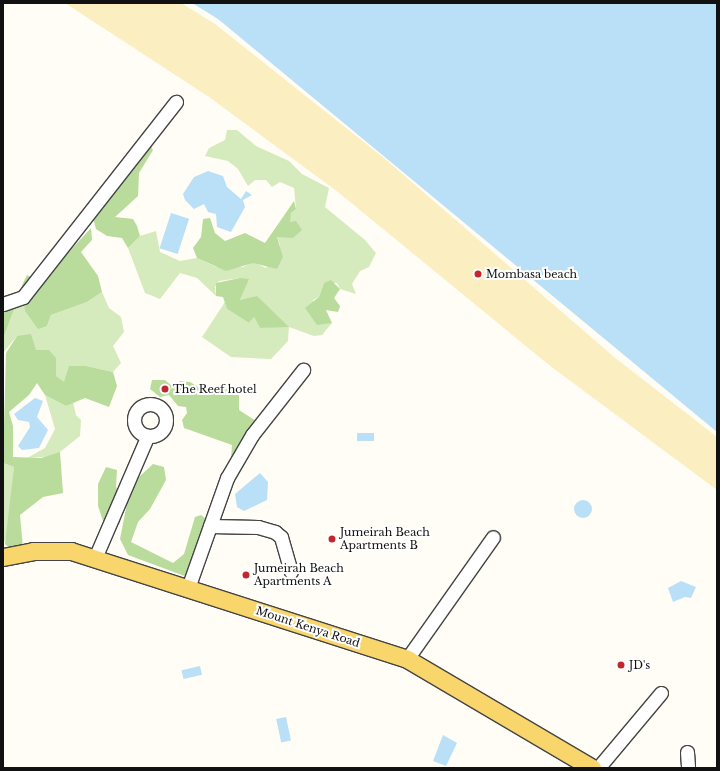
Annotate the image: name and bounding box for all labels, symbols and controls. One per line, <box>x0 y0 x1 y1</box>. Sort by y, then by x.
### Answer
place label: Mombasa beach <box>486 267 577 281</box>
marker: Mombasa beach <box>473 269 483 279</box>
place label: The Reef hotel <box>173 382 257 396</box>
marker: The Reef hotel <box>160 384 170 394</box>
place label: Jumeirah Beach Apartments B <box>340 526 430 552</box>
marker: Jumeirah Beach Apartments B <box>327 534 337 544</box>
place label: Jumeirah Beach Apartments A <box>254 562 344 588</box>
marker: Jumeirah Beach Apartments A <box>241 570 251 580</box>
street label: Mount Kenya Road <box>254 604 362 650</box>
place label: JD's <box>629 658 650 672</box>
marker: JD's <box>616 660 626 670</box>

